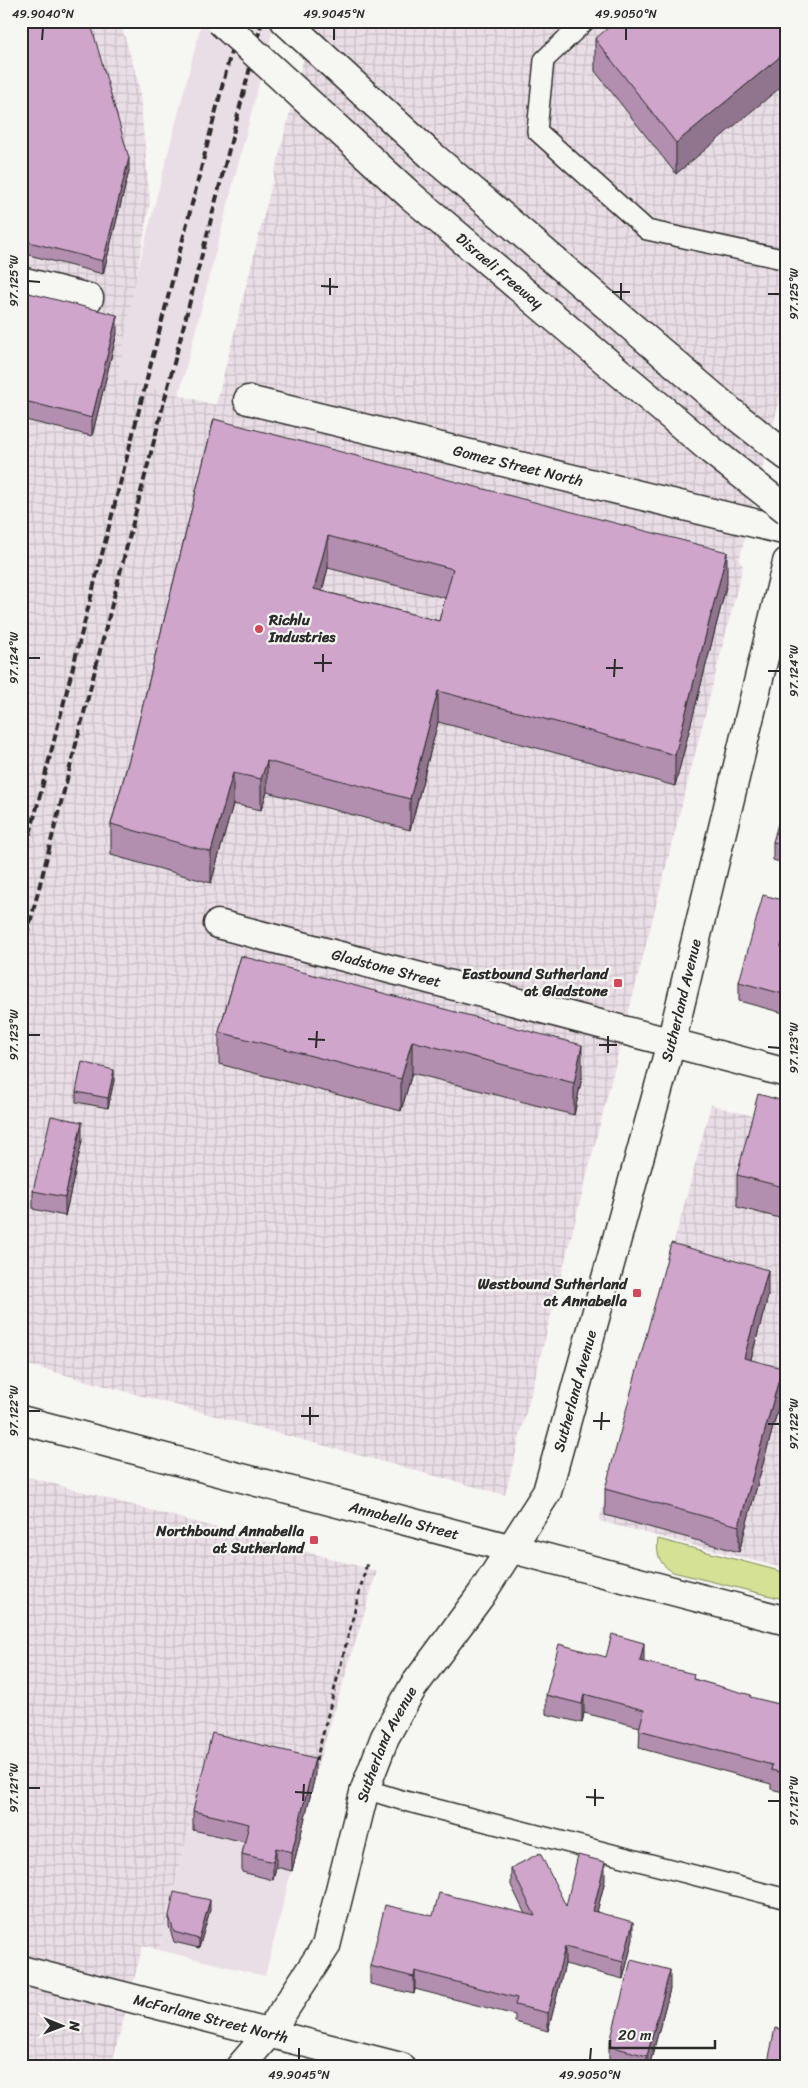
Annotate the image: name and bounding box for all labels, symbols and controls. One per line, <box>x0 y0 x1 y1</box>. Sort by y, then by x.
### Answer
text: 49.9040°N <box>12 3 75 25</box>
text: 49.9045°N <box>303 3 366 25</box>
text: 49.9050°N <box>595 3 658 25</box>
street label: Disraeli Freeway <box>450 226 549 316</box>
text: 97.125°W <box>3 254 25 307</box>
text: 97.125°W <box>783 267 805 320</box>
street label: Gomez Street North <box>450 437 586 494</box>
place label: Richlu Industries <box>268 607 336 650</box>
marker: Richlu Industries <box>253 623 265 635</box>
text: 97.124°W <box>3 631 25 684</box>
text: 97.124°W <box>783 644 805 697</box>
street label: Sutherland Avenue <box>653 936 709 1065</box>
street label: Gladstone Street <box>329 941 444 995</box>
place label: Eastbound Sutherland at Gladstone <box>462 961 609 1004</box>
marker: Eastbound Sutherland at Gladstone <box>612 977 624 989</box>
text: 97.123°W <box>3 1009 25 1060</box>
text: 97.123°W <box>783 1022 805 1073</box>
place label: Westbound Sutherland at Annabella <box>478 1271 628 1314</box>
marker: Westbound Sutherland at Annabella <box>631 1287 643 1299</box>
street label: Sutherland Avenue <box>546 1327 604 1455</box>
text: 97.122°W <box>3 1385 25 1437</box>
text: 97.122°W <box>783 1398 805 1450</box>
street label: Annabella Street <box>345 1493 462 1548</box>
place label: Northbound Annabella at Sutherland <box>155 1518 306 1561</box>
marker: Northbound Annabella at Sutherland <box>308 1534 320 1546</box>
street label: Sutherland Avenue <box>349 1681 424 1805</box>
text: 97.121°W <box>3 1763 25 1813</box>
text: 97.121°W <box>783 1776 805 1826</box>
street label: McFarlane Street North <box>131 1986 291 2051</box>
north arrow <box>38 2000 88 2050</box>
scale bar <box>610 2018 716 2050</box>
text: N <box>62 2020 87 2032</box>
text: 20 m <box>618 2022 652 2048</box>
text: 49.9045°N <box>268 2064 331 2086</box>
text: 49.9050°N <box>559 2064 622 2086</box>

